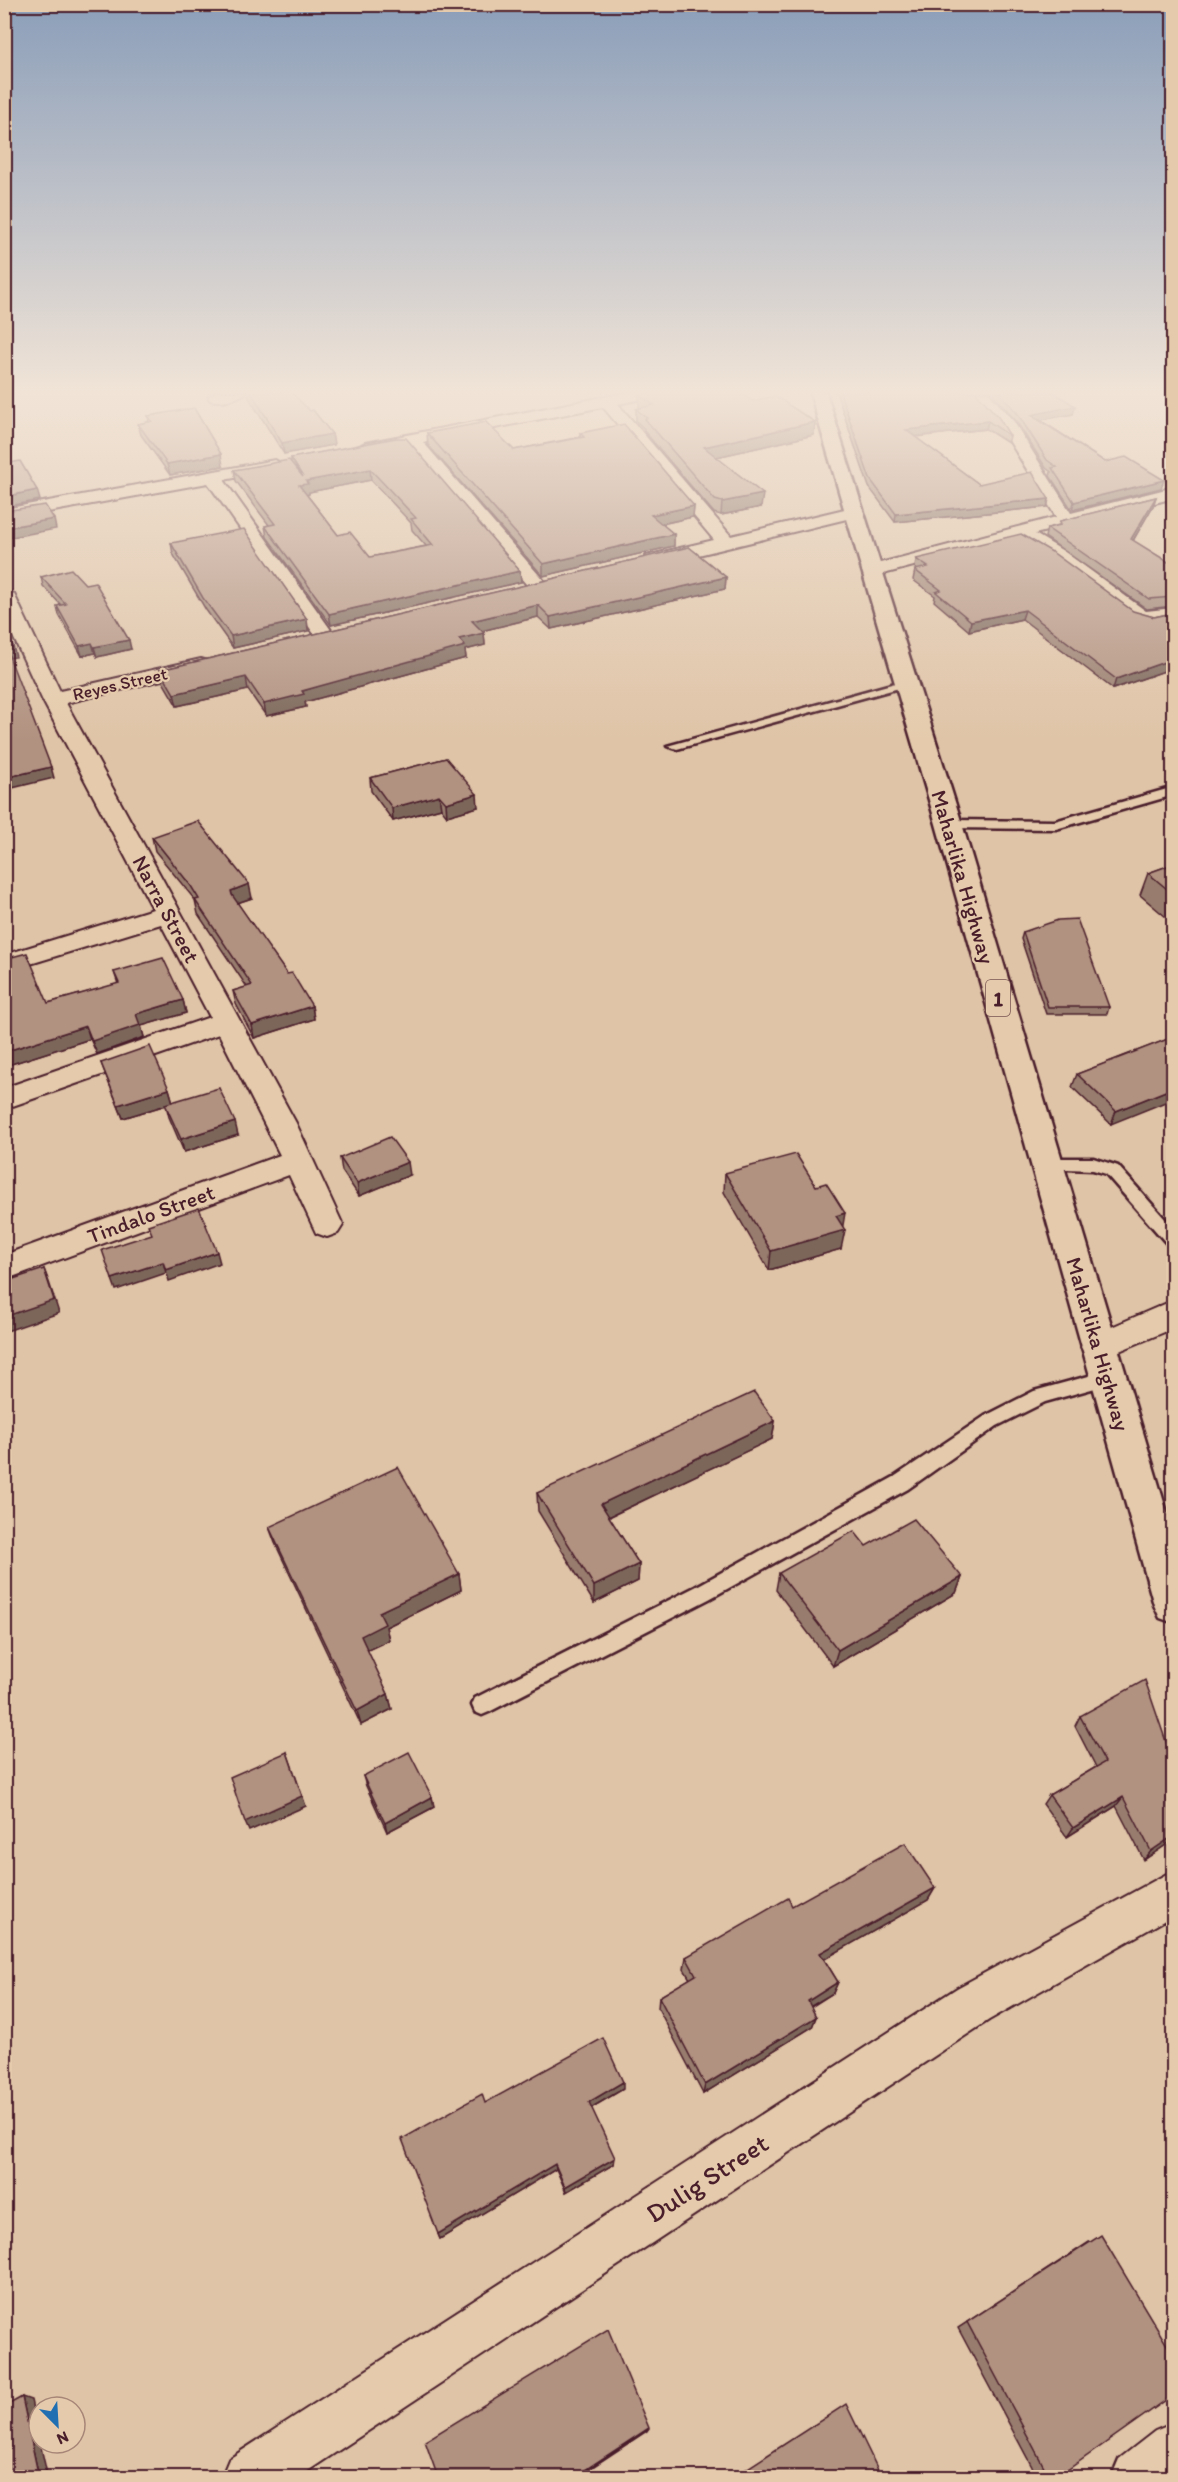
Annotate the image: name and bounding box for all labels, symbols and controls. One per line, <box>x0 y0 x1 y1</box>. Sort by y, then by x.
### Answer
street label: Reyes Street <box>71 662 170 706</box>
street label: Maharlika Highway <box>925 787 1001 968</box>
street label: Narra Street <box>126 851 206 967</box>
road number: 1 <box>986 980 1010 1016</box>
street label: Tindalo Street <box>84 1178 218 1250</box>
street label: Maharlika Highway <box>1060 1254 1136 1435</box>
street label: Dulig Street <box>640 2126 774 2230</box>
north arrow <box>27 2395 87 2455</box>
text: N <box>54 2427 72 2449</box>

